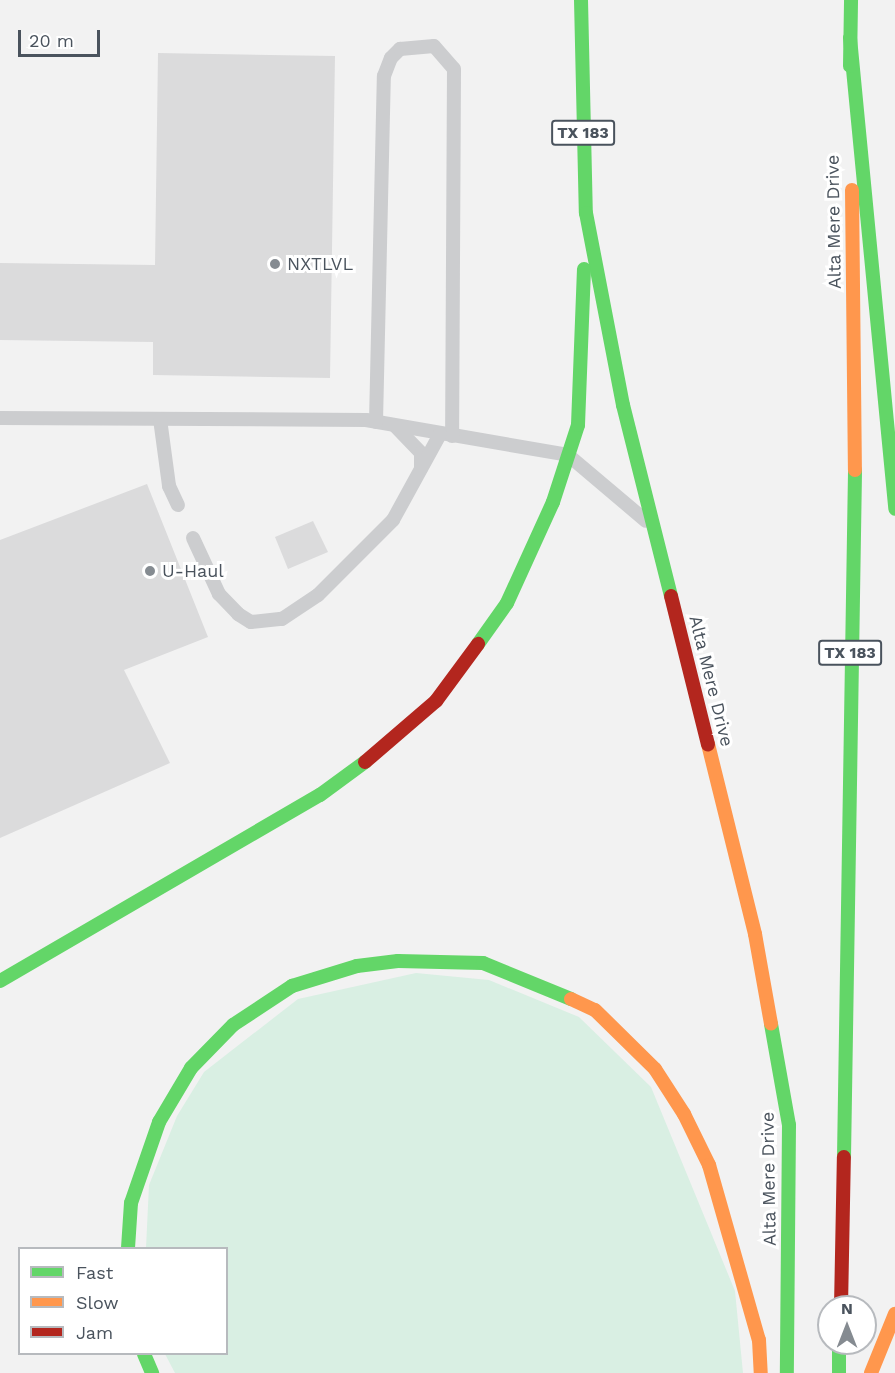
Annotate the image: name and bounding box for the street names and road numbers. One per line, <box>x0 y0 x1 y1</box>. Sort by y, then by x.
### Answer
road number: TX 183 <box>550 120 616 146</box>
street label: Alta Mere Drive <box>822 154 846 290</box>
street label: Alta Mere Drive <box>684 613 738 749</box>
road number: TX 183 <box>817 640 883 666</box>
street label: Alta Mere Drive <box>757 1111 781 1247</box>

